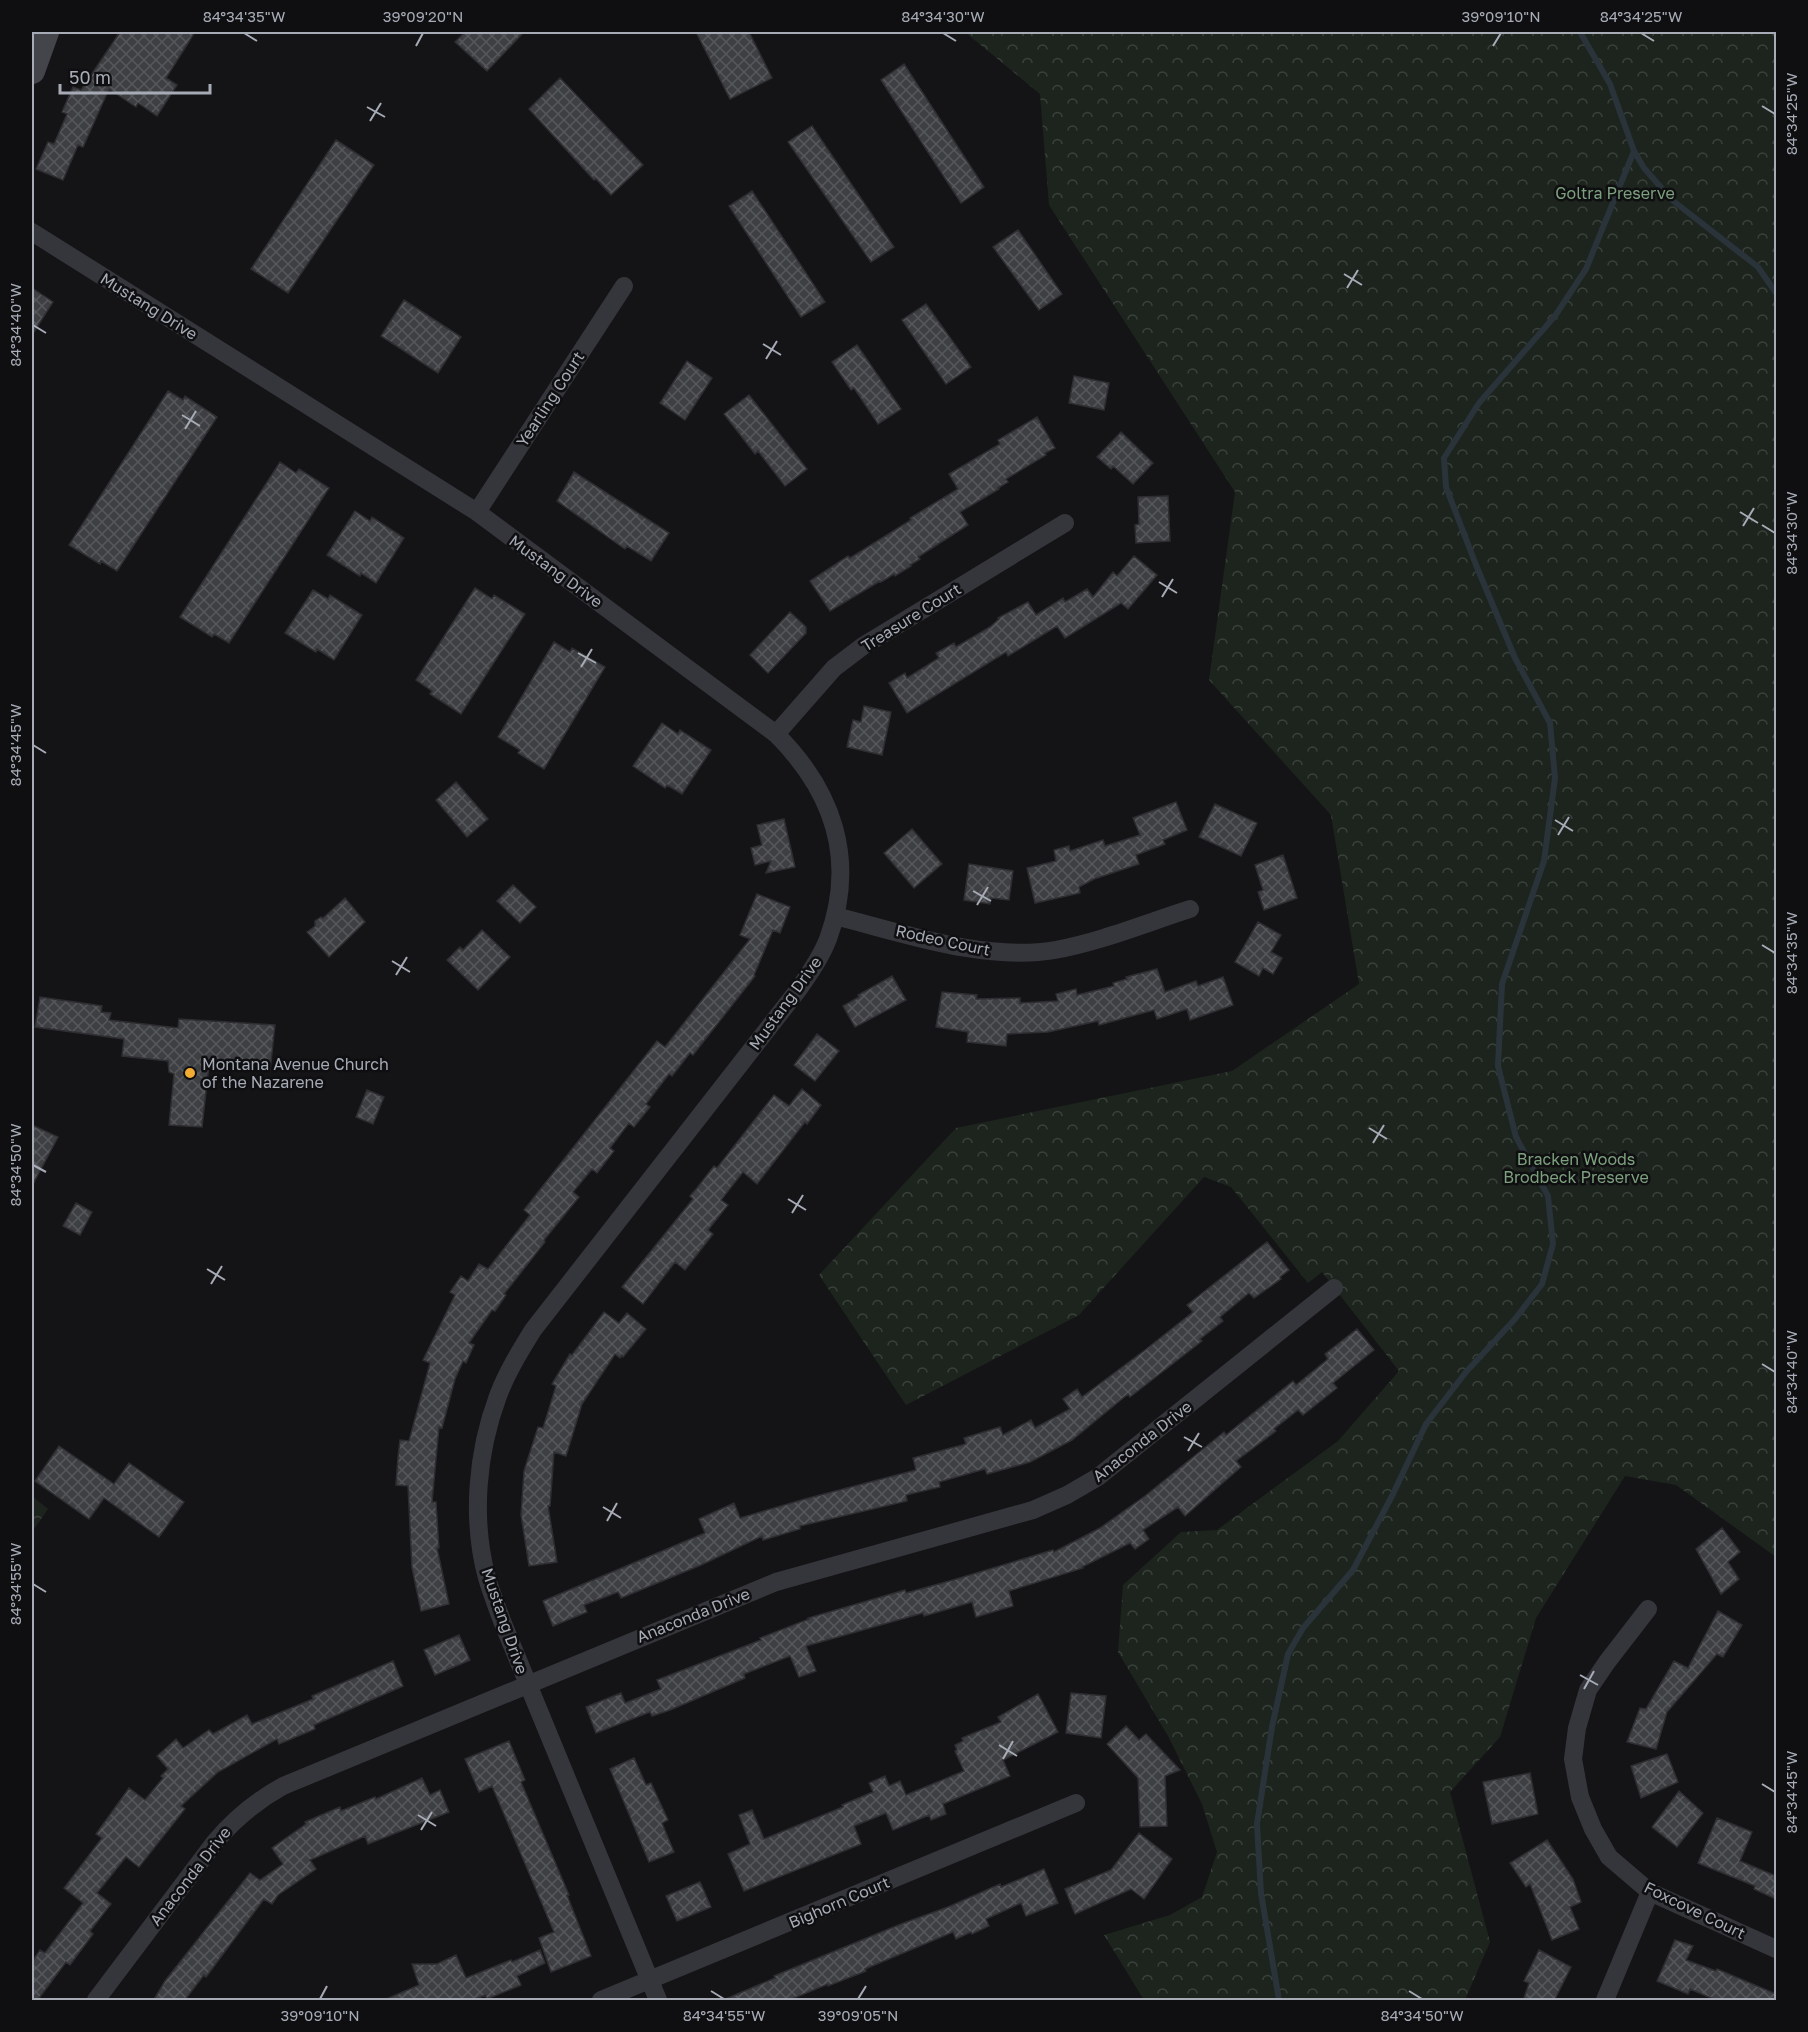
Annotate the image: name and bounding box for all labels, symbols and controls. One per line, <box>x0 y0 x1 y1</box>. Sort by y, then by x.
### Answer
text: 84°34'35"W <box>203 7 285 25</box>
text: 39°09'20"N <box>383 7 463 25</box>
text: 84°34'30"W <box>901 7 985 25</box>
text: 39°09'10"N <box>1461 7 1541 25</box>
text: 84°34'25"W <box>1600 7 1682 25</box>
scale bar <box>60 57 210 95</box>
text: 50 m <box>69 66 111 88</box>
text: 84°34'25"W <box>1782 73 1800 155</box>
park label: Goltra Preserve <box>1555 183 1675 203</box>
street label: Mustang Drive <box>97 268 201 344</box>
text: 84°34'40"W <box>6 283 24 367</box>
street label: Yearling Court <box>512 348 588 450</box>
text: 84°34'30"W <box>1782 491 1800 575</box>
street label: Mustang Drive <box>505 530 607 612</box>
street label: Treasure Court <box>858 578 964 656</box>
text: 84°34'45"W <box>6 703 24 787</box>
text: 84°34'35"W <box>1782 912 1800 994</box>
street label: Rodeo Court <box>894 920 992 960</box>
street label: Mustang Drive <box>744 952 826 1054</box>
place label: Montana Avenue Church of the Nazarene <box>202 1054 389 1092</box>
marker: Montana Avenue Church of the Nazarene <box>183 1066 197 1080</box>
text: 84°34'50"W <box>6 1123 24 1207</box>
park label: Bracken Woods Brodbeck Preserve <box>1503 1149 1649 1187</box>
text: 84°34'40"W <box>1782 1330 1800 1414</box>
street label: Anaconda Drive <box>1088 1396 1196 1486</box>
text: 84°34'55"W <box>6 1543 24 1625</box>
street label: Mustang Drive <box>478 1565 532 1677</box>
street label: Anaconda Drive <box>633 1583 753 1647</box>
text: 84°34'45"W <box>1782 1750 1800 1834</box>
street label: Anaconda Drive <box>145 1822 235 1930</box>
street label: Bighorn Court <box>786 1872 892 1932</box>
street label: Foxcove Court <box>1641 1877 1749 1943</box>
text: 39°09'10"N <box>280 2006 360 2024</box>
text: 84°34'55"W <box>683 2006 765 2024</box>
text: 39°09'05"N <box>818 2006 898 2024</box>
text: 84°34'50"W <box>1380 2006 1464 2024</box>

